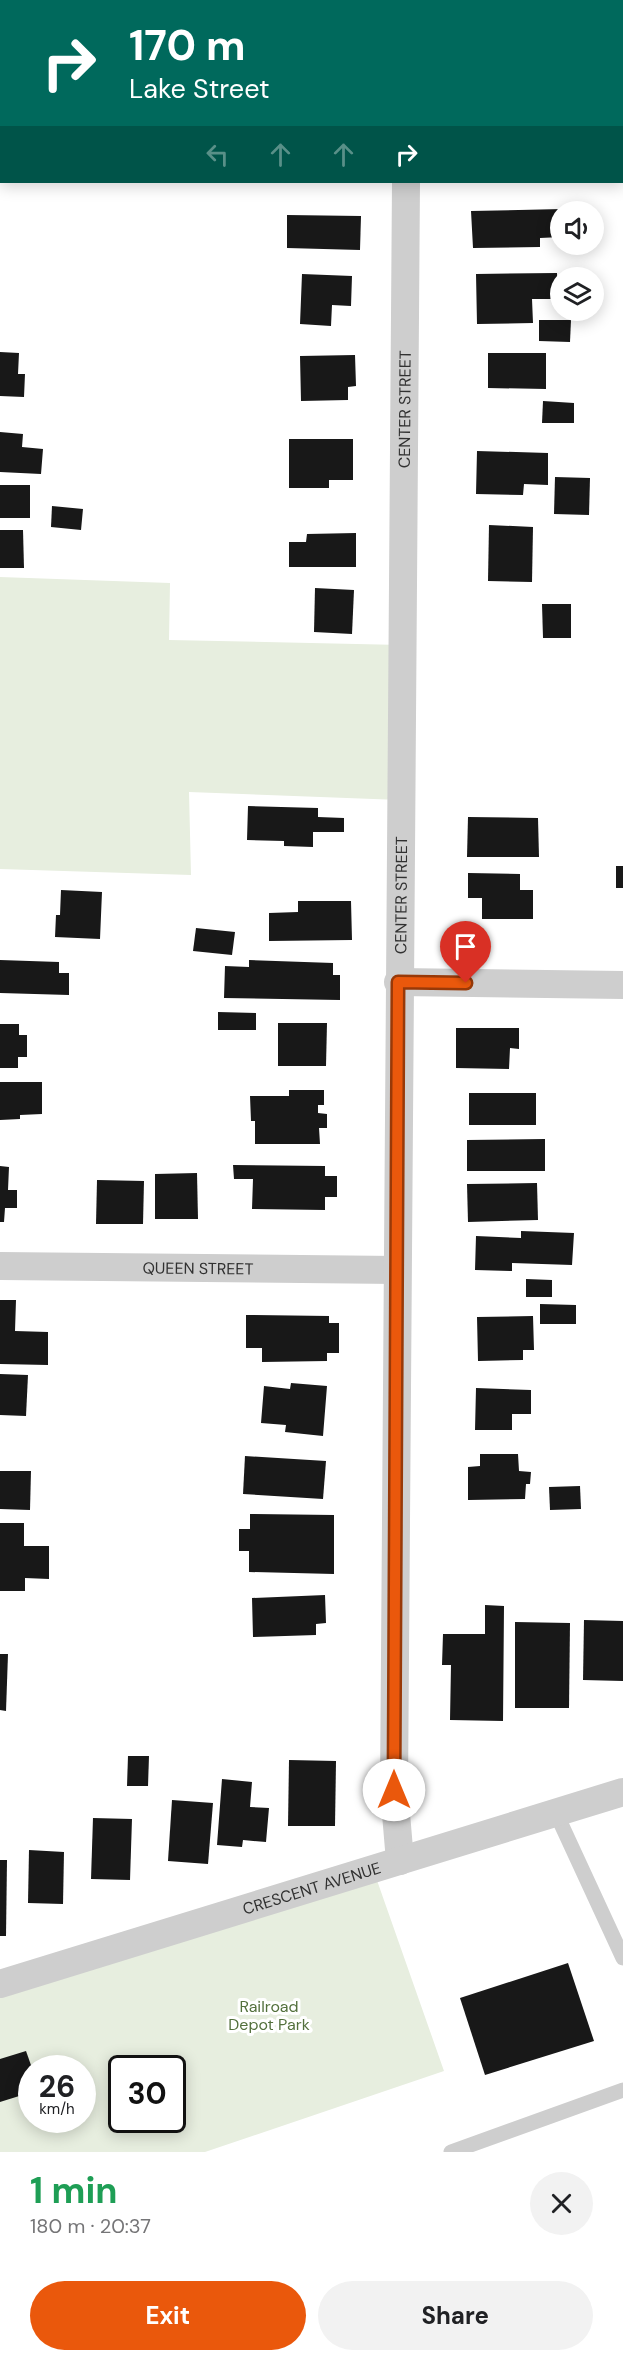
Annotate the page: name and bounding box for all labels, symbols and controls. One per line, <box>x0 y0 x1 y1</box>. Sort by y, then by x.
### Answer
text: 170 m <box>129 18 246 73</box>
icon: right <box>30 24 108 102</box>
text: Lake Street <box>129 71 270 106</box>
icon: left <box>201 138 234 171</box>
icon: ahead <box>264 138 297 171</box>
icon: ahead <box>327 138 360 171</box>
icon: right <box>390 138 423 171</box>
map controls <box>550 201 604 321</box>
button: sound <box>550 201 604 255</box>
button: layers <box>550 267 604 321</box>
street label: CENTER STREET <box>394 350 416 468</box>
street label: CENTER STREET <box>390 836 412 954</box>
pin <box>440 921 491 983</box>
icon: arrive <box>449 930 482 963</box>
street label: QUEEN STREET <box>142 1257 254 1280</box>
position arrow <box>362 1758 426 1822</box>
street label: CRESCENT AVENUE <box>240 1857 383 1920</box>
park label: Railroad Depot Park <box>228 1996 310 2035</box>
speed limit sign: 30 <box>108 2055 186 2133</box>
text: 26 <box>39 2067 75 2106</box>
text: km/h <box>39 2099 75 2119</box>
text: 1 min <box>30 2167 118 2214</box>
button: close <box>530 2172 593 2235</box>
text: 180 m · 20:37 <box>30 2213 151 2239</box>
button: Exit <box>30 2281 306 2350</box>
button: Share <box>318 2281 593 2350</box>

